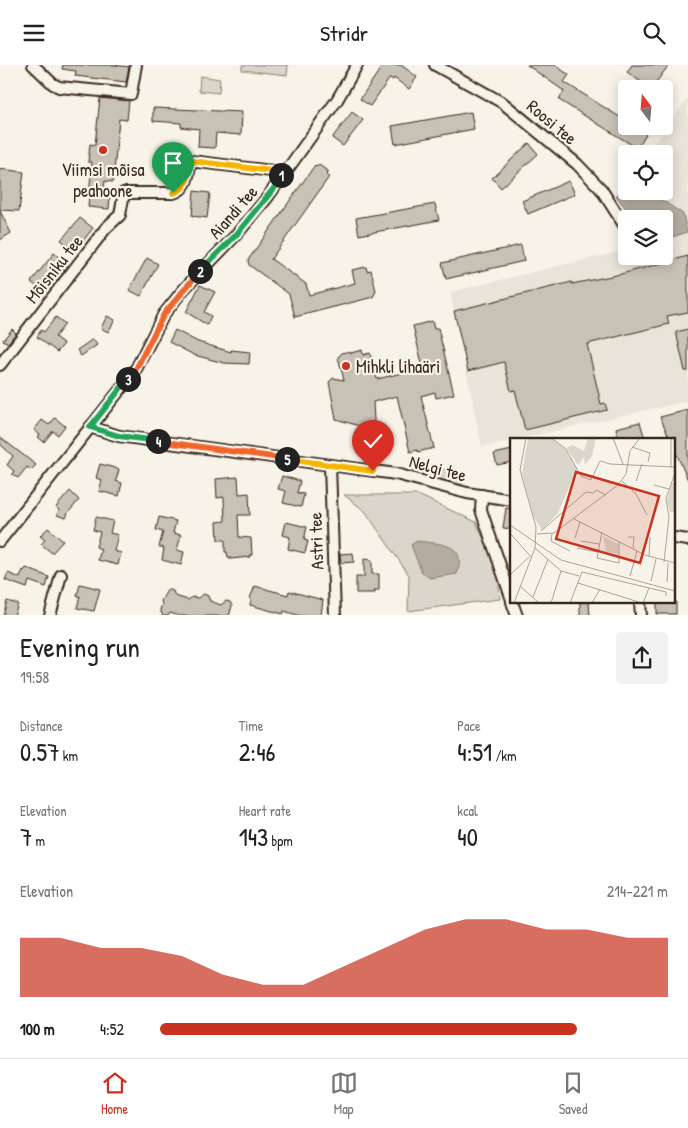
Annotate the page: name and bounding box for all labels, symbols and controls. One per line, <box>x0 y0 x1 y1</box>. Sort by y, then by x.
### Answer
text: Stridr <box>320 18 368 48</box>
icon: menu <box>20 19 48 47</box>
icon: search <box>640 19 668 47</box>
north arrow <box>618 80 672 135</box>
map controls <box>618 80 673 265</box>
street label: Roosi tee <box>522 94 582 150</box>
pin <box>152 142 194 193</box>
marker: Viimsi mõisa peahoone <box>97 144 109 156</box>
button: locate <box>618 145 673 200</box>
icon: arrive <box>159 149 187 177</box>
place label: Viimsi mõisa peahoone <box>61 157 145 203</box>
pin: 1 <box>268 163 294 187</box>
text: 1 <box>279 166 284 185</box>
street label: Aiandi tee <box>203 180 263 244</box>
button: layers <box>618 210 673 265</box>
street label: Mõisniku tee <box>19 230 89 308</box>
pin: 2 <box>188 259 212 283</box>
text: 2 <box>197 262 204 281</box>
place label: Mihkli lihaäri <box>356 354 440 379</box>
marker: Mihkli lihaäri <box>340 360 352 372</box>
pin: 3 <box>116 367 140 391</box>
text: 3 <box>125 370 132 389</box>
pin <box>352 420 394 471</box>
icon: check <box>359 427 387 455</box>
pin: 4 <box>146 429 170 453</box>
text: 4 <box>156 432 161 451</box>
inset map <box>510 438 676 603</box>
pin: 5 <box>274 447 300 471</box>
street label: Nelgi tee <box>407 448 469 488</box>
text: 5 <box>285 450 290 469</box>
street label: Astri tee <box>303 512 329 570</box>
text: Evening run <box>20 628 140 666</box>
button: share <box>616 632 668 684</box>
text: 19:58 <box>20 666 49 688</box>
text: Distance <box>20 716 63 735</box>
text: Time <box>239 716 263 735</box>
text: Pace <box>457 716 481 735</box>
text: 0.57 <box>20 735 60 769</box>
text: 2:46 <box>239 735 276 769</box>
text: 4:51 <box>457 735 492 769</box>
text: km <box>60 746 78 765</box>
text: /km <box>492 746 517 765</box>
text: Elevation <box>20 801 67 820</box>
text: Heart rate <box>239 801 291 820</box>
text: kcal <box>457 801 478 820</box>
text: 7 <box>20 820 32 854</box>
text: 143 <box>239 820 268 854</box>
text: 40 <box>457 820 478 854</box>
text: m <box>32 831 45 850</box>
text: bpm <box>268 831 293 850</box>
text: Elevation <box>20 880 73 902</box>
text: 214–221 m <box>607 880 668 902</box>
text: 100 m <box>20 1018 55 1040</box>
text: 4:52 <box>100 1018 124 1040</box>
tab: Home <box>101 1069 129 1118</box>
tab: Map <box>330 1069 358 1118</box>
tab: Saved <box>559 1069 587 1118</box>

